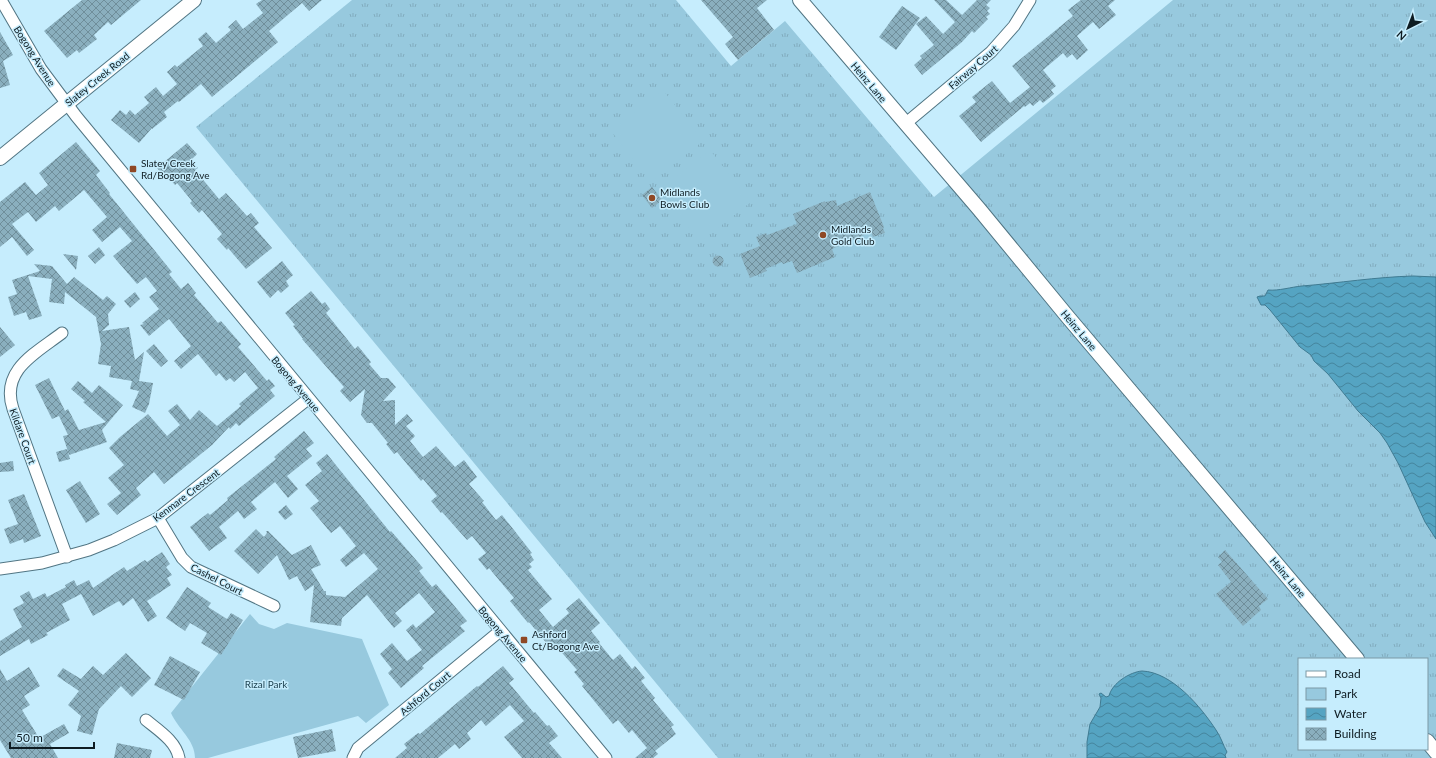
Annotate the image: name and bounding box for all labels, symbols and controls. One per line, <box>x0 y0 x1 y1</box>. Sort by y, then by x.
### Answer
north arrow <box>1388 8 1428 48</box>
street label: Bogong Avenue <box>12 24 58 88</box>
text: N <box>1393 28 1408 43</box>
street label: Fairway Court <box>946 42 1000 92</box>
street label: Slatey Creek Road <box>62 49 132 109</box>
street label: Heinz Lane <box>849 59 889 105</box>
place label: Slatey Creek Rd/Bogong Ave <box>141 157 210 181</box>
marker: Slatey Creek Rd/Bogong Ave <box>128 164 138 174</box>
place label: Midlands Bowls Club <box>660 186 710 210</box>
marker: Midlands Bowls Club <box>647 193 657 203</box>
place label: Midlands Gold Club <box>831 223 875 247</box>
marker: Midlands Gold Club <box>818 230 828 240</box>
street label: Heinz Lane <box>1059 307 1099 353</box>
street label: Bogong Avenue <box>269 354 323 414</box>
street label: Kildare Court <box>7 407 39 466</box>
street label: Kenmare Crescent <box>150 466 222 524</box>
street label: Heinz Lane <box>1268 554 1308 600</box>
street label: Cashel Court <box>189 561 245 597</box>
street label: Bogong Avenue <box>476 604 530 664</box>
place label: Ashford Ct/Bogong Ave <box>532 628 599 652</box>
marker: Ashford Ct/Bogong Ave <box>519 635 529 645</box>
legend <box>1298 658 1428 750</box>
text: Road <box>1334 666 1361 681</box>
street label: Ashford Court <box>397 668 453 718</box>
park label: Rizal Park <box>245 678 288 690</box>
text: Park <box>1334 686 1358 701</box>
text: Water <box>1334 706 1367 721</box>
scale bar <box>10 724 94 750</box>
text: Building <box>1334 726 1377 741</box>
text: 50 m <box>16 730 43 745</box>

